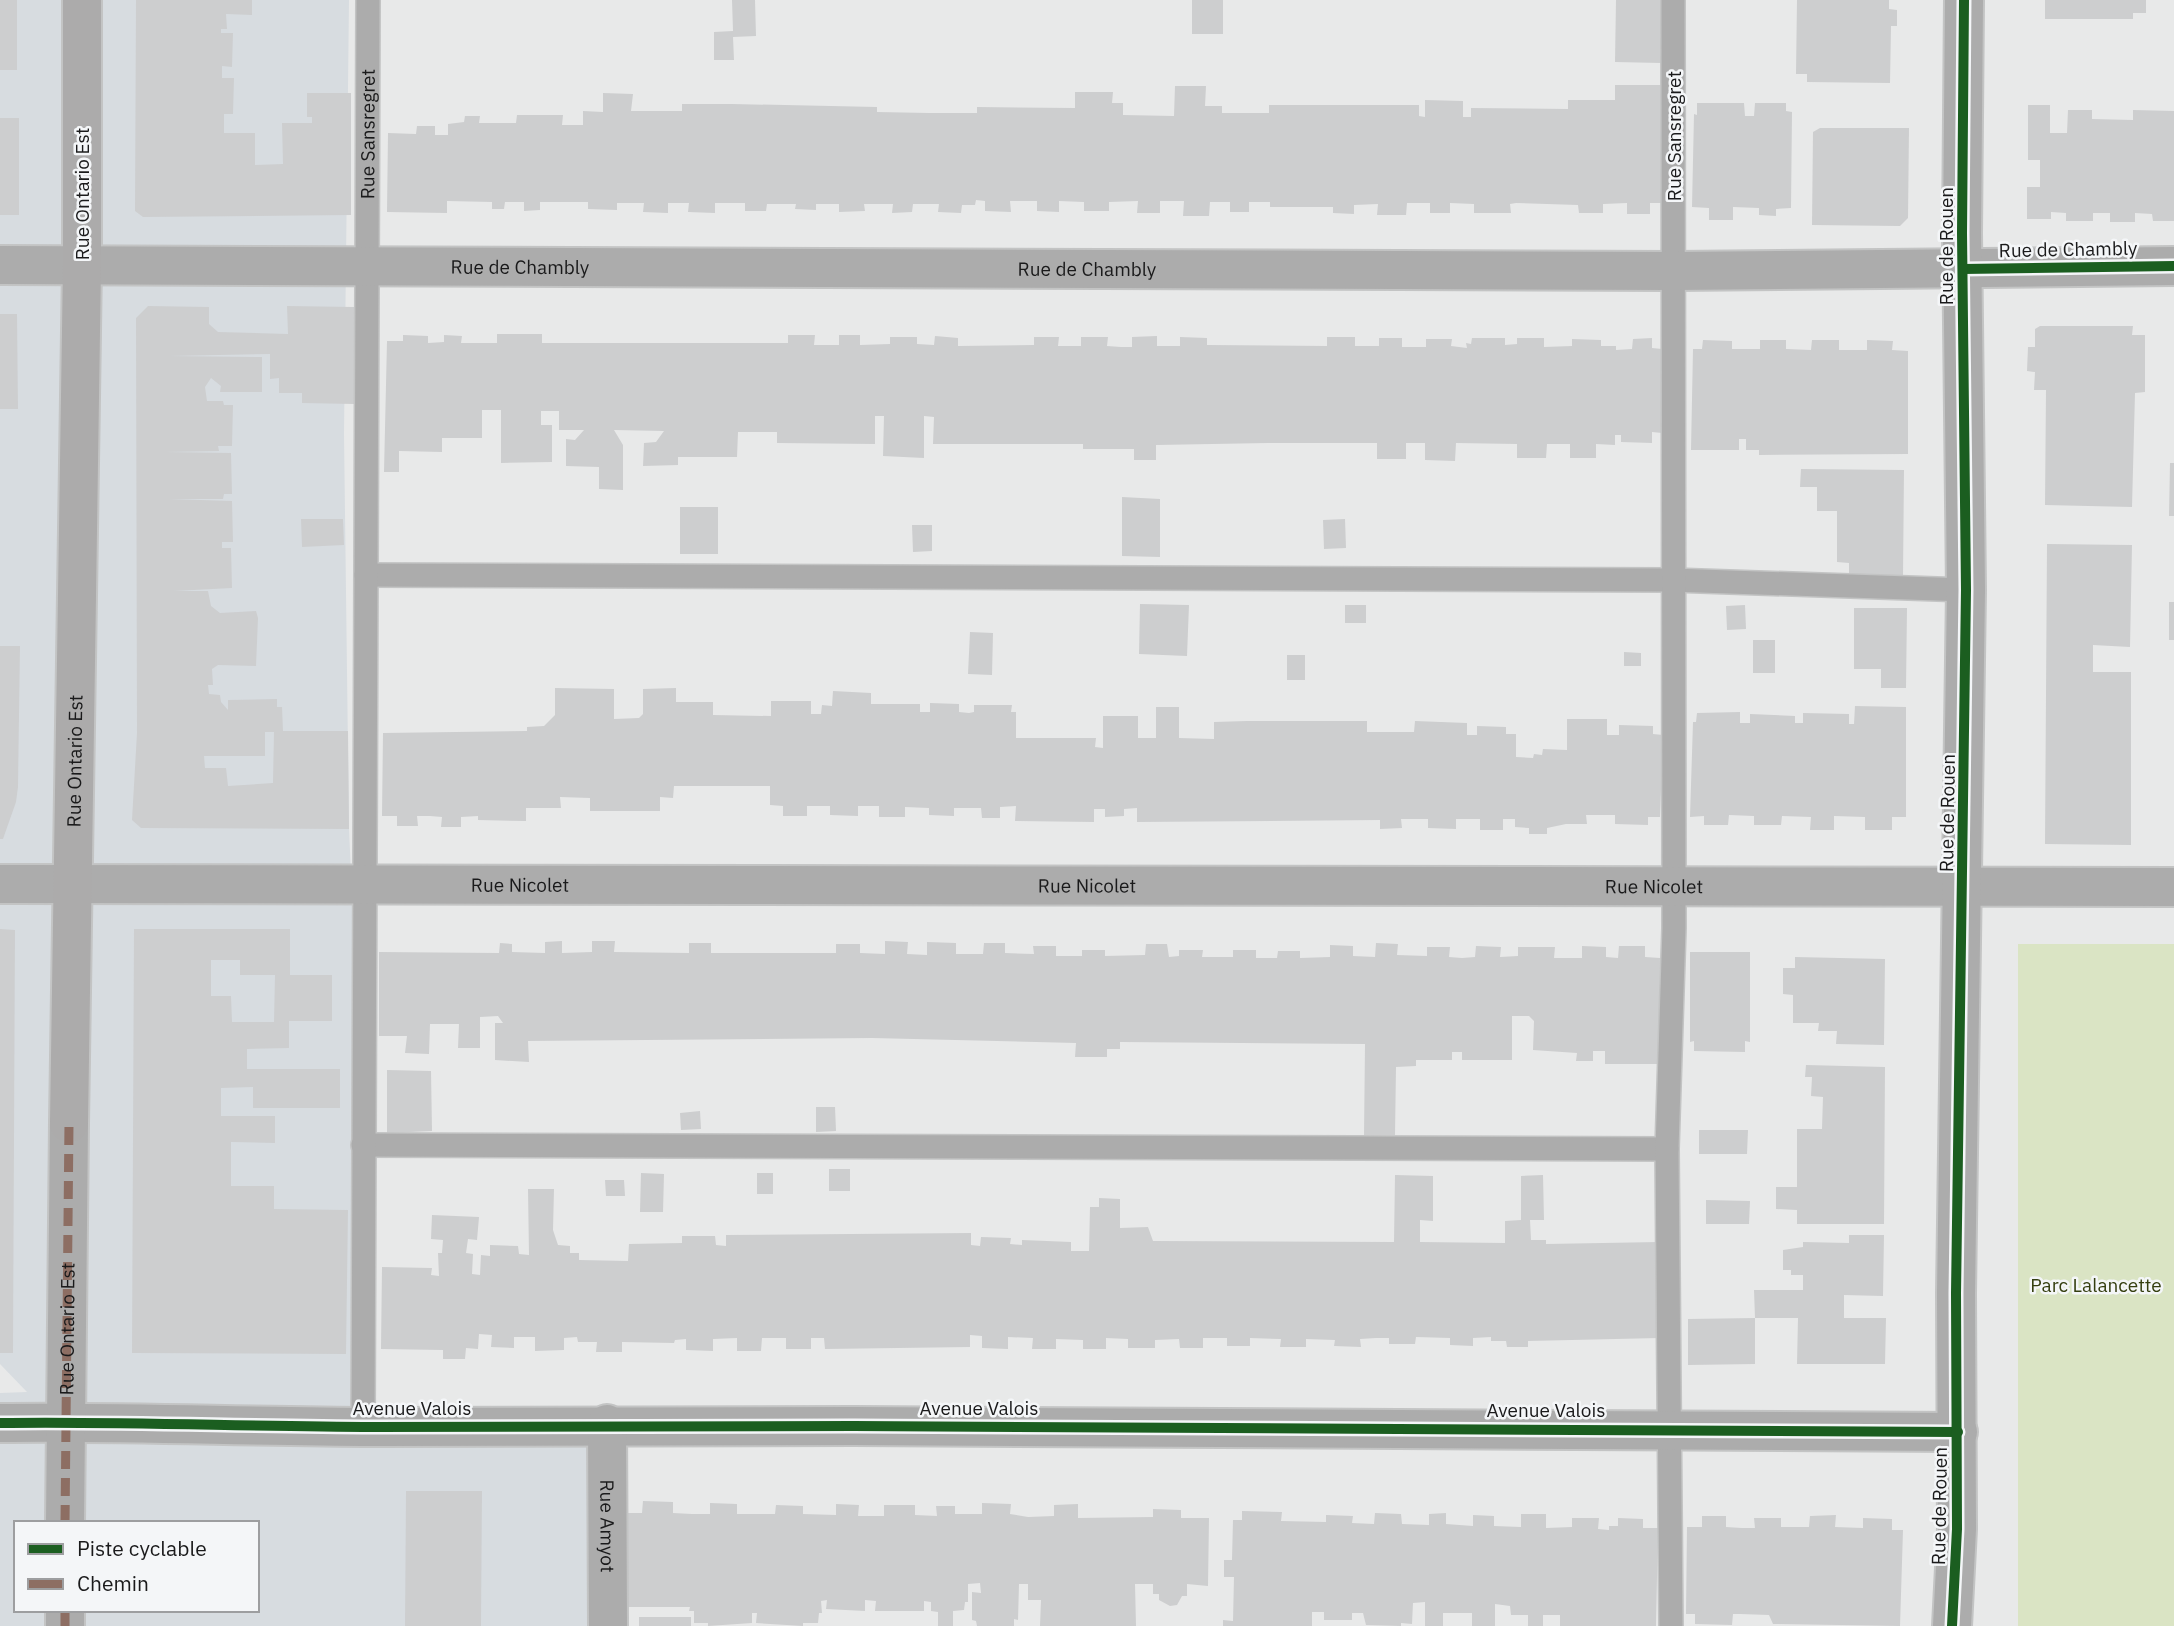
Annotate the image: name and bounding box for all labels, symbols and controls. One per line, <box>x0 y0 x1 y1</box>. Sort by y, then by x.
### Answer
street label: Rue Sansregret <box>355 69 380 199</box>
street label: Rue Sansregret <box>1662 71 1686 201</box>
street label: Rue Ontario Est <box>70 128 94 260</box>
street label: Rue de Rouen <box>1934 187 1958 305</box>
street label: Rue de Chambly <box>1998 236 2138 262</box>
street label: Rue de Chambly <box>451 255 590 279</box>
street label: Rue de Chambly <box>1018 257 1157 281</box>
street label: Rue Ontario Est <box>61 695 87 828</box>
street label: Rue de Rouen <box>1934 754 1960 872</box>
street label: Rue Nicolet <box>471 873 569 897</box>
street label: Rue Nicolet <box>1038 873 1136 898</box>
street label: Rue Nicolet <box>1605 874 1703 898</box>
street label: Rue Ontario Est <box>54 1263 80 1395</box>
park label: Parc Lalancette <box>2030 1273 2162 1297</box>
street label: Avenue Valois <box>353 1396 471 1420</box>
street label: Avenue Valois <box>920 1396 1038 1420</box>
street label: Avenue Valois <box>1487 1398 1605 1422</box>
street label: Rue de Rouen <box>1926 1447 1952 1565</box>
street label: Rue Amyot <box>595 1479 620 1573</box>
legend <box>14 1521 259 1612</box>
text: Piste cyclable <box>77 1534 207 1562</box>
text: Chemin <box>77 1569 149 1597</box>

